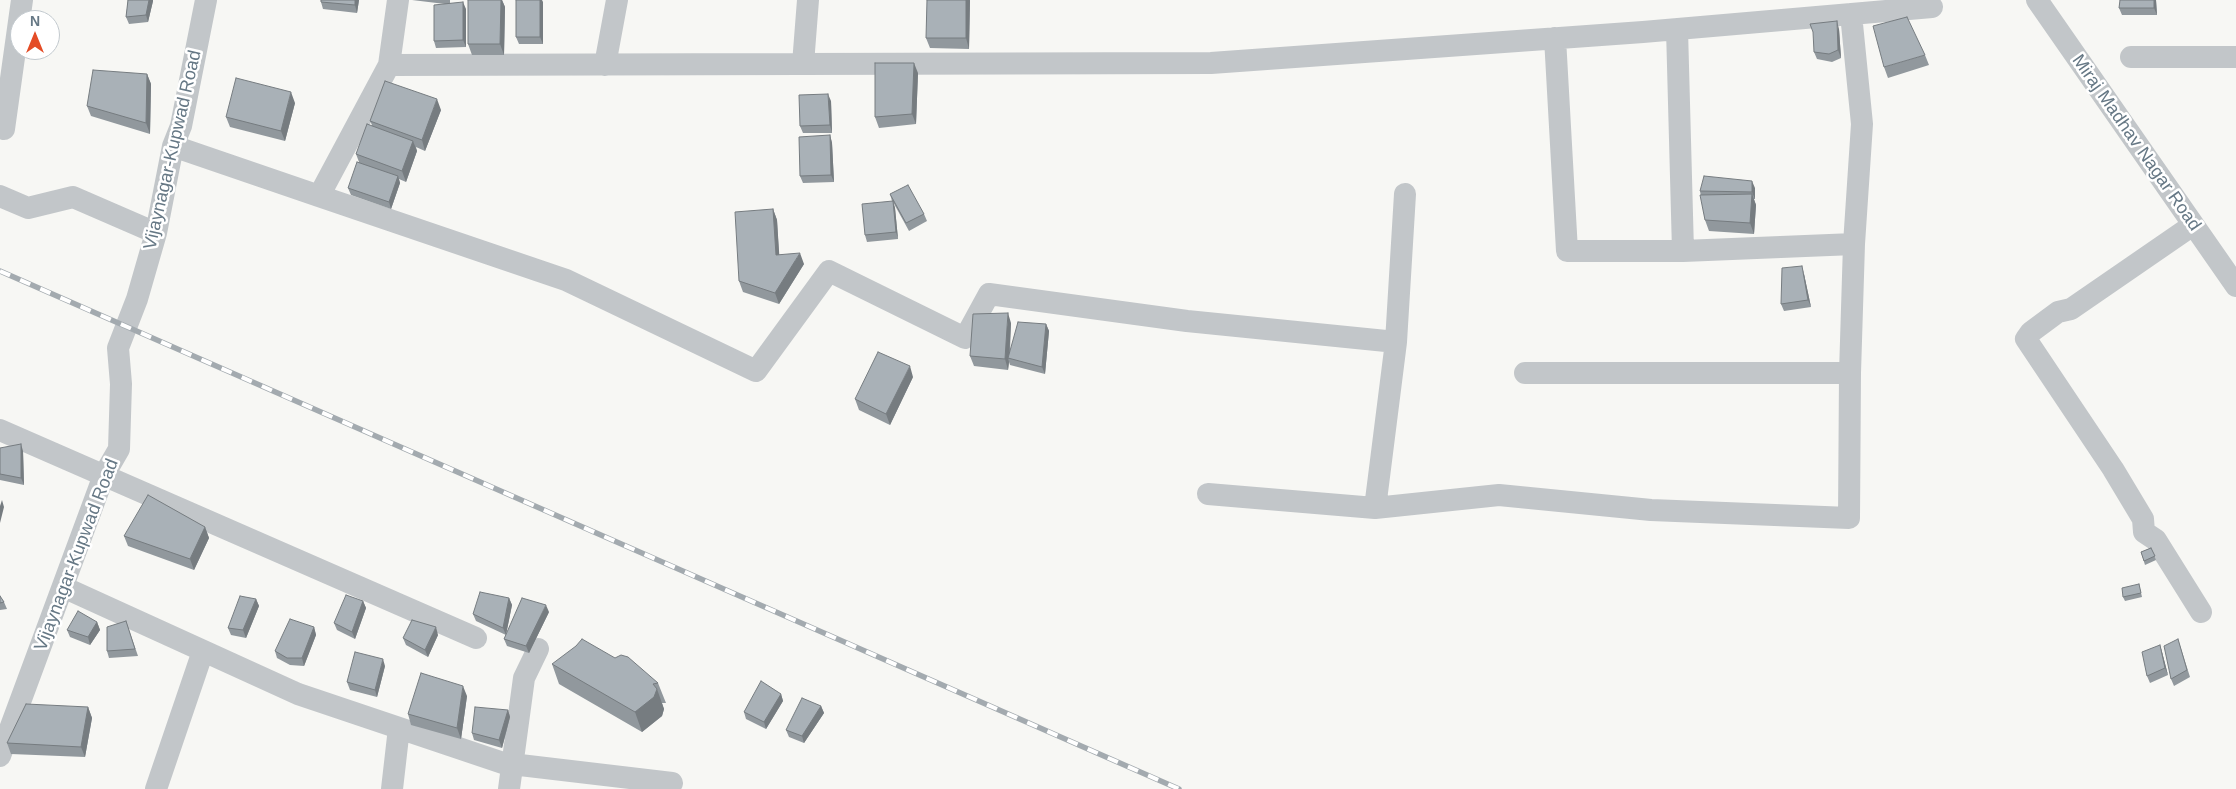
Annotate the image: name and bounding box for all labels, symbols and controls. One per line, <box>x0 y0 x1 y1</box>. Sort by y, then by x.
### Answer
north arrow <box>10 10 60 60</box>
text: N <box>30 13 40 29</box>
street label: Vijaynagar-Kupwad Road <box>140 48 206 252</box>
street label: Miraj Madhav Nagar Road <box>2067 51 2205 235</box>
street label: Vijaynagar-Kupwad Road <box>30 456 124 654</box>

